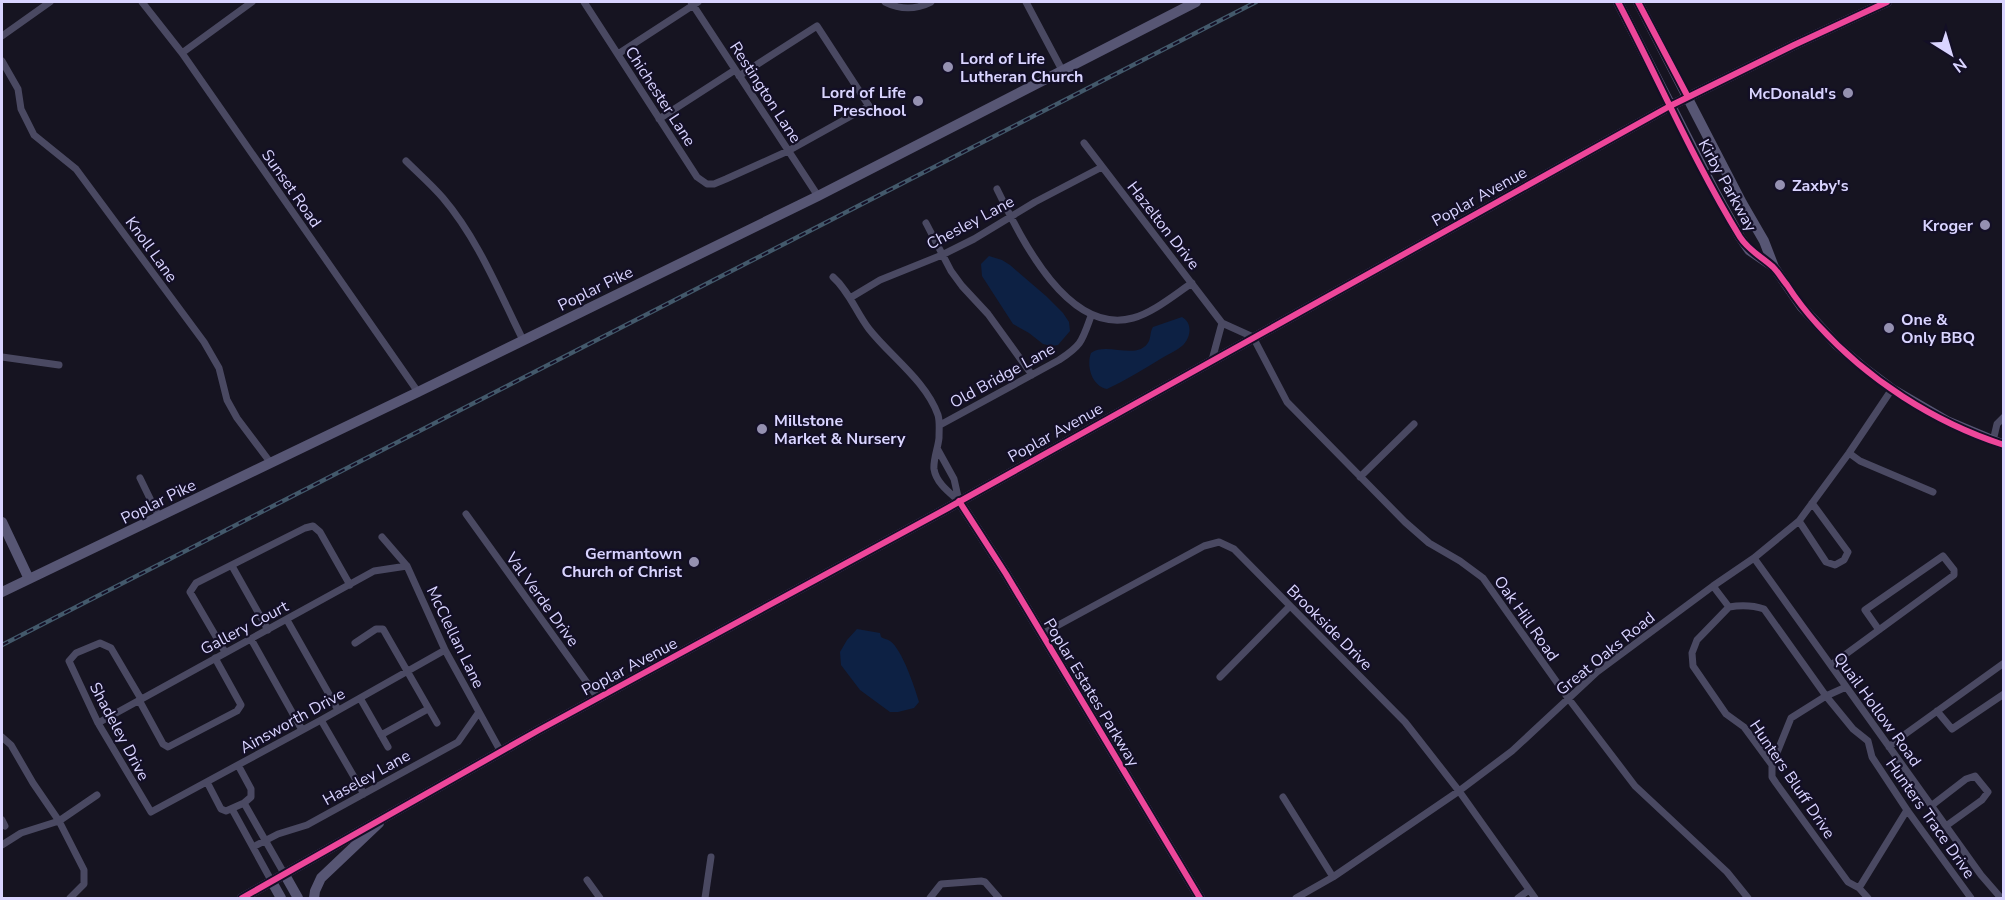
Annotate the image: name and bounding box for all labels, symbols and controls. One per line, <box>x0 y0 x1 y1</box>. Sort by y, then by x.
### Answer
north arrow <box>1921 24 1981 84</box>
street label: Restington Lane <box>724 38 806 148</box>
street label: Chichester Lane <box>620 42 701 151</box>
place label: Lord of Life Lutheran Church <box>960 48 1083 88</box>
text: N <box>1948 53 1971 78</box>
marker: Lord of Life Lutheran Church <box>941 60 955 74</box>
place label: Lord of Life Preschool <box>821 82 906 122</box>
place label: McDonald's <box>1749 83 1836 105</box>
marker: McDonald's <box>1841 86 1855 100</box>
marker: Lord of Life Preschool <box>911 94 925 108</box>
street label: Kirby Parkway <box>1693 135 1762 236</box>
street label: Sunset Road <box>256 145 326 232</box>
street label: Poplar Avenue <box>1428 162 1531 232</box>
place label: Zaxby's <box>1792 175 1849 197</box>
street label: Hazelton Drive <box>1122 177 1205 274</box>
marker: Zaxby's <box>1773 178 1787 192</box>
street label: Chesley Lane <box>923 191 1018 255</box>
street label: Knoll Lane <box>120 212 183 287</box>
place label: Kroger <box>1922 215 1974 237</box>
marker: Kroger <box>1978 218 1992 232</box>
street label: Poplar Pike <box>554 261 637 317</box>
place label: One & Only BBQ <box>1901 309 1975 349</box>
marker: One & Only BBQ <box>1882 321 1896 335</box>
street label: Old Bridge Lane <box>946 338 1059 414</box>
street label: Poplar Avenue <box>1004 398 1107 468</box>
place label: Millstone Market & Nursery <box>774 410 906 450</box>
marker: Millstone Market & Nursery <box>755 422 769 436</box>
street label: Poplar Pike <box>117 474 200 530</box>
place label: Germantown Church of Christ <box>561 543 683 583</box>
street label: Val Verde Drive <box>500 547 584 651</box>
marker: Germantown Church of Christ <box>687 555 701 569</box>
street label: Oak Hill Road <box>1489 571 1564 666</box>
street label: Brookside Drive <box>1281 580 1377 676</box>
street label: McClellan Lane <box>421 583 489 692</box>
street label: Gallery Court <box>197 595 293 660</box>
street label: Great Oaks Road <box>1551 607 1660 701</box>
street label: Poplar Estates Parkway <box>1038 614 1145 771</box>
street label: Poplar Avenue <box>578 632 681 701</box>
street label: Quail Hollow Road <box>1828 648 1926 771</box>
street label: Shadeley Drive <box>84 678 154 785</box>
street label: Ainsworth Drive <box>236 683 349 759</box>
street label: Hunters Bluff Drive <box>1744 716 1840 843</box>
street label: Haseley Lane <box>319 745 414 811</box>
street label: Hunters Trace Drive <box>1880 754 1980 883</box>

